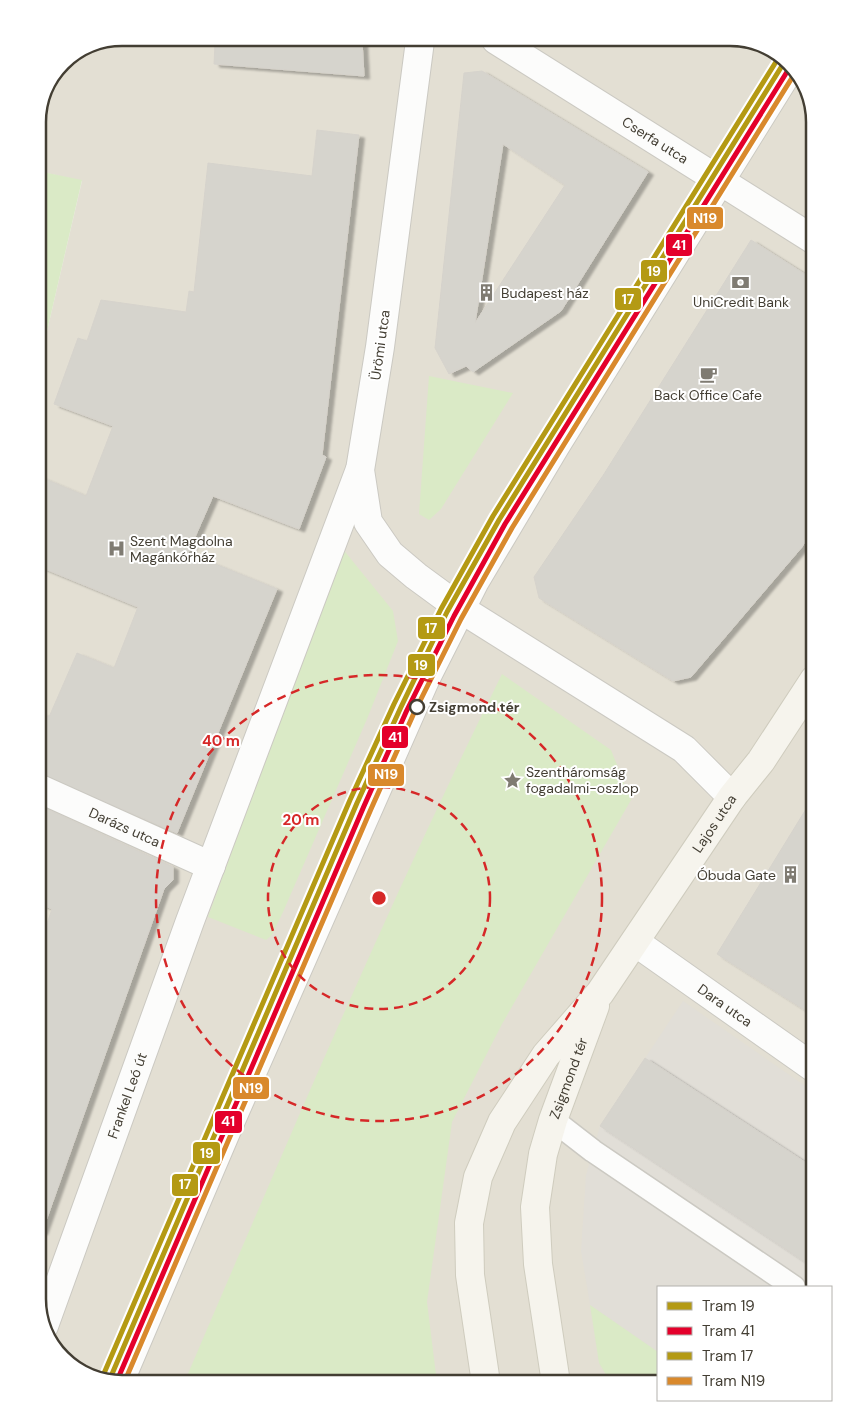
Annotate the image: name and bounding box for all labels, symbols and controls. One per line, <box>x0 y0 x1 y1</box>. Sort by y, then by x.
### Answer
street label: Cserfa utca <box>619 112 692 168</box>
line badge: N19 <box>686 206 724 230</box>
text: N19 <box>693 209 717 227</box>
line badge: 41 <box>665 233 693 257</box>
text: 41 <box>672 236 686 254</box>
line badge: 19 <box>640 259 668 283</box>
text: 19 <box>647 262 661 280</box>
bank icon: UniCredit Bank <box>731 272 751 292</box>
building icon: Budapest ház <box>477 283 497 303</box>
place label: Budapest ház <box>501 284 589 302</box>
line badge: 17 <box>614 287 642 311</box>
text: 17 <box>622 290 635 308</box>
place label: UniCredit Bank <box>693 293 789 311</box>
street label: Ürömi utca <box>366 309 394 381</box>
cafe icon: Back Office Cafe <box>698 365 718 385</box>
place label: Back Office Cafe <box>654 386 762 404</box>
place label: Szent Magdolna Magánkórház <box>130 532 233 566</box>
hospital icon: Szent Magdolna Magánkórház <box>106 539 126 559</box>
line badge: 17 <box>417 616 446 640</box>
text: 17 <box>425 619 438 637</box>
line badge: 19 <box>407 653 436 677</box>
text: 19 <box>414 656 428 674</box>
place label: Zsigmond tér <box>429 698 520 716</box>
marker: Zsigmond tér <box>409 699 425 715</box>
line badge: 41 <box>381 725 409 749</box>
text: 41 <box>388 728 402 746</box>
text: 40 m <box>202 731 240 751</box>
line badge: N19 <box>367 763 405 787</box>
place label: Szentháromság fogadalmi-oszlop <box>526 763 639 797</box>
text: N19 <box>374 765 398 783</box>
place icon: Szentháromság fogadalmi-oszlop <box>502 770 522 790</box>
street label: Lajos utca <box>688 791 740 856</box>
street label: Darázs utca <box>86 803 163 851</box>
text: 20 m <box>283 810 319 830</box>
building icon: Óbuda Gate <box>780 865 800 885</box>
place label: Óbuda Gate <box>697 866 776 884</box>
centre of rings <box>370 889 388 907</box>
street label: Dara utca <box>694 980 756 1031</box>
street label: Zsigmond tér <box>545 1035 592 1121</box>
street label: Frankel Leó út <box>103 1050 151 1141</box>
line badge: N19 <box>232 1076 270 1100</box>
text: N19 <box>239 1079 263 1097</box>
line badge: 41 <box>214 1110 243 1134</box>
text: 41 <box>221 1112 235 1130</box>
line badge: 19 <box>192 1141 221 1165</box>
text: 19 <box>200 1144 214 1162</box>
line badge: 17 <box>171 1173 199 1197</box>
text: 17 <box>179 1175 192 1193</box>
legend <box>657 1286 832 1401</box>
text: Tram 19 <box>702 1296 755 1316</box>
text: Tram 41 <box>702 1321 754 1341</box>
text: Tram 17 <box>702 1346 753 1366</box>
text: Tram N19 <box>702 1371 765 1391</box>

